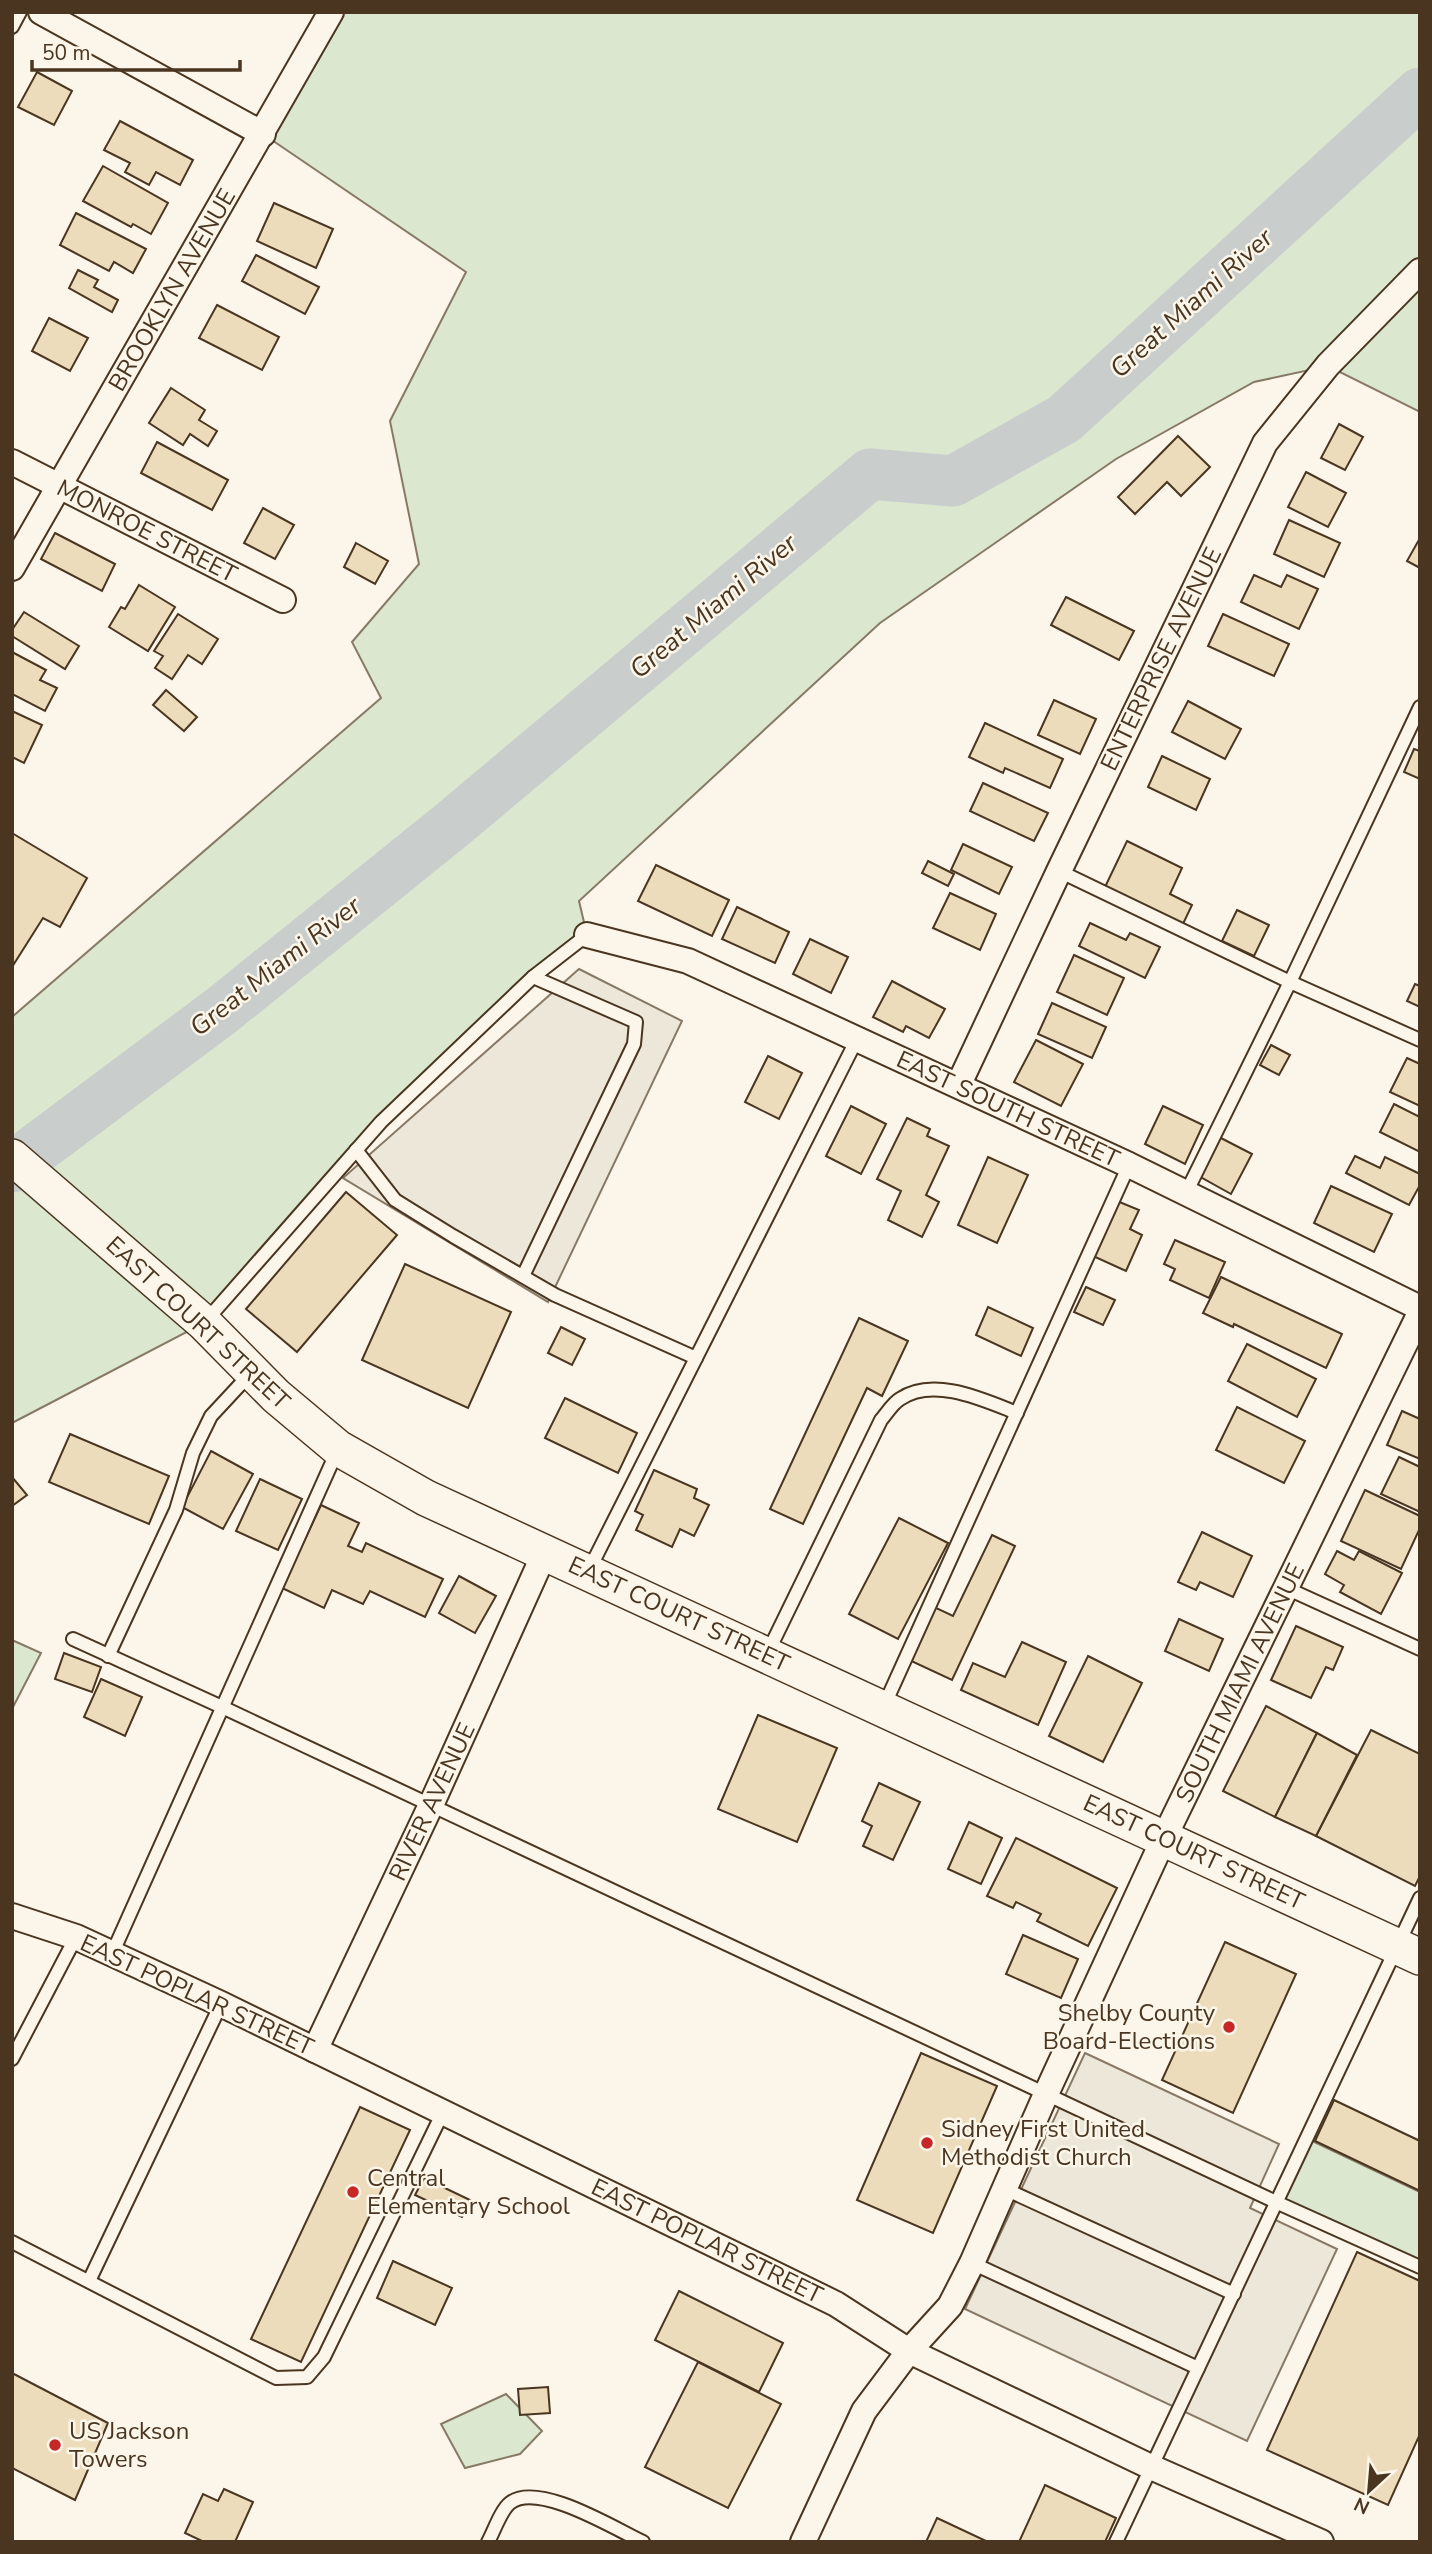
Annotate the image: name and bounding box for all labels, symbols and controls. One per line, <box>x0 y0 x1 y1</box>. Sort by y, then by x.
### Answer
scale bar <box>32 28 240 72</box>
text: 50 m <box>42 39 91 67</box>
street label: BROOKLYN AVENUE <box>101 183 243 397</box>
water label: Great Miami River <box>1102 220 1281 386</box>
street label: MONROE STREET <box>51 472 243 591</box>
water label: Great Miami River <box>622 526 805 687</box>
street label: ENTERPRISE AVENUE <box>1093 542 1229 776</box>
water label: Great Miami River <box>183 888 369 1044</box>
street label: EAST SOUTH STREET <box>891 1043 1125 1175</box>
street label: EAST COURT STREET <box>99 1229 297 1417</box>
street label: EAST COURT STREET <box>563 1549 795 1680</box>
street label: SOUTH MIAMI AVENUE <box>1168 1558 1312 1808</box>
street label: RIVER AVENUE <box>381 1718 483 1886</box>
street label: EAST COURT STREET <box>1078 1787 1310 1918</box>
street label: EAST POPLAR STREET <box>75 1927 319 2063</box>
place label: Shelby County Board-Elections <box>1043 1997 1216 2057</box>
marker: Shelby County Board-Elections <box>1221 2019 1237 2035</box>
place label: Sidney First United Methodist Church <box>941 2113 1145 2173</box>
marker: Sidney First United Methodist Church <box>919 2135 935 2151</box>
place label: Central Elementary School <box>367 2162 570 2222</box>
street label: EAST POPLAR STREET <box>586 2171 829 2311</box>
marker: Central Elementary School <box>345 2184 361 2200</box>
place label: US Jackson Towers <box>69 2415 189 2475</box>
marker: US Jackson Towers <box>47 2437 63 2453</box>
north arrow <box>1334 2456 1404 2526</box>
text: N <box>1350 2491 1374 2520</box>

